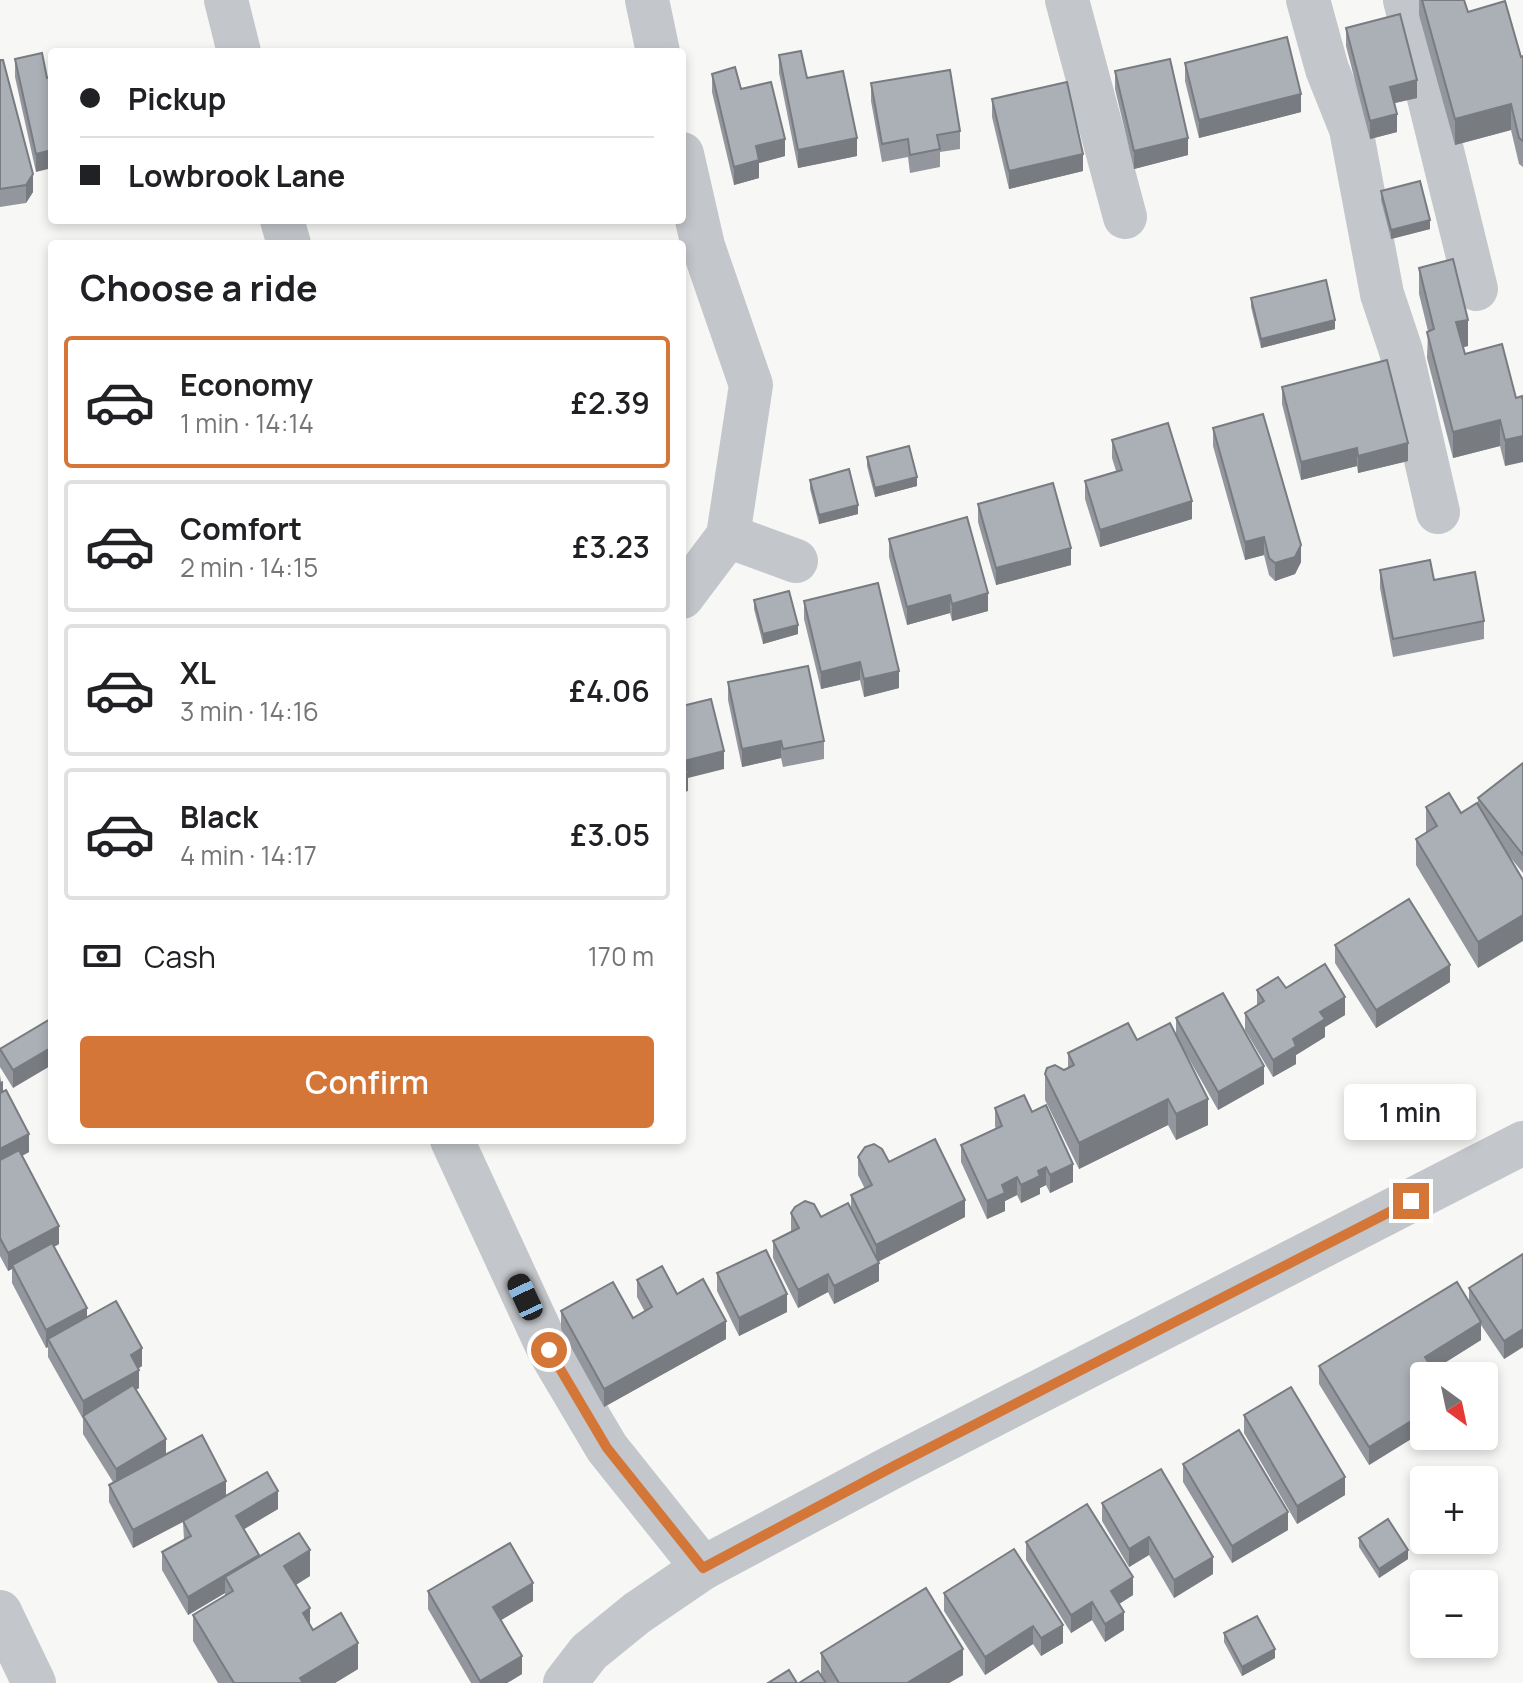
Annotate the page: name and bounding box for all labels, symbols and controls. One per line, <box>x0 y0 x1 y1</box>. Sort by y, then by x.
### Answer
text: Pickup <box>128 78 226 119</box>
text: Lowbrook Lane <box>128 155 345 196</box>
text: Choose a ride <box>80 263 318 312</box>
text: Economy <box>180 364 313 405</box>
icon: car <box>84 366 156 438</box>
text: £2.39 <box>571 382 650 423</box>
text: 1 min · 14:14 <box>180 405 314 441</box>
text: Comfort <box>180 508 302 549</box>
icon: car <box>84 510 156 582</box>
text: £3.23 <box>572 526 650 567</box>
text: 2 min · 14:15 <box>180 549 318 585</box>
text: XL <box>180 652 216 693</box>
icon: car <box>84 654 156 726</box>
text: £4.06 <box>569 670 650 711</box>
text: 3 min · 14:16 <box>180 693 319 729</box>
text: Black <box>180 796 258 837</box>
icon: car <box>84 798 156 870</box>
text: £3.05 <box>570 814 650 855</box>
text: 4 min · 14:17 <box>180 837 317 873</box>
icon: cash <box>80 934 124 978</box>
text: Cash <box>144 936 216 977</box>
text: 170 m <box>588 938 654 974</box>
button: Confirm <box>80 1036 654 1128</box>
callout: 1 min <box>1345 1085 1477 1141</box>
text: 1 min <box>1379 1094 1441 1130</box>
route end <box>1393 1183 1429 1219</box>
car <box>504 1270 546 1324</box>
route start <box>531 1332 567 1368</box>
north arrow <box>1410 1362 1498 1450</box>
map controls <box>1410 1362 1498 1658</box>
button: + <box>1410 1466 1498 1554</box>
button: − <box>1410 1570 1498 1658</box>

